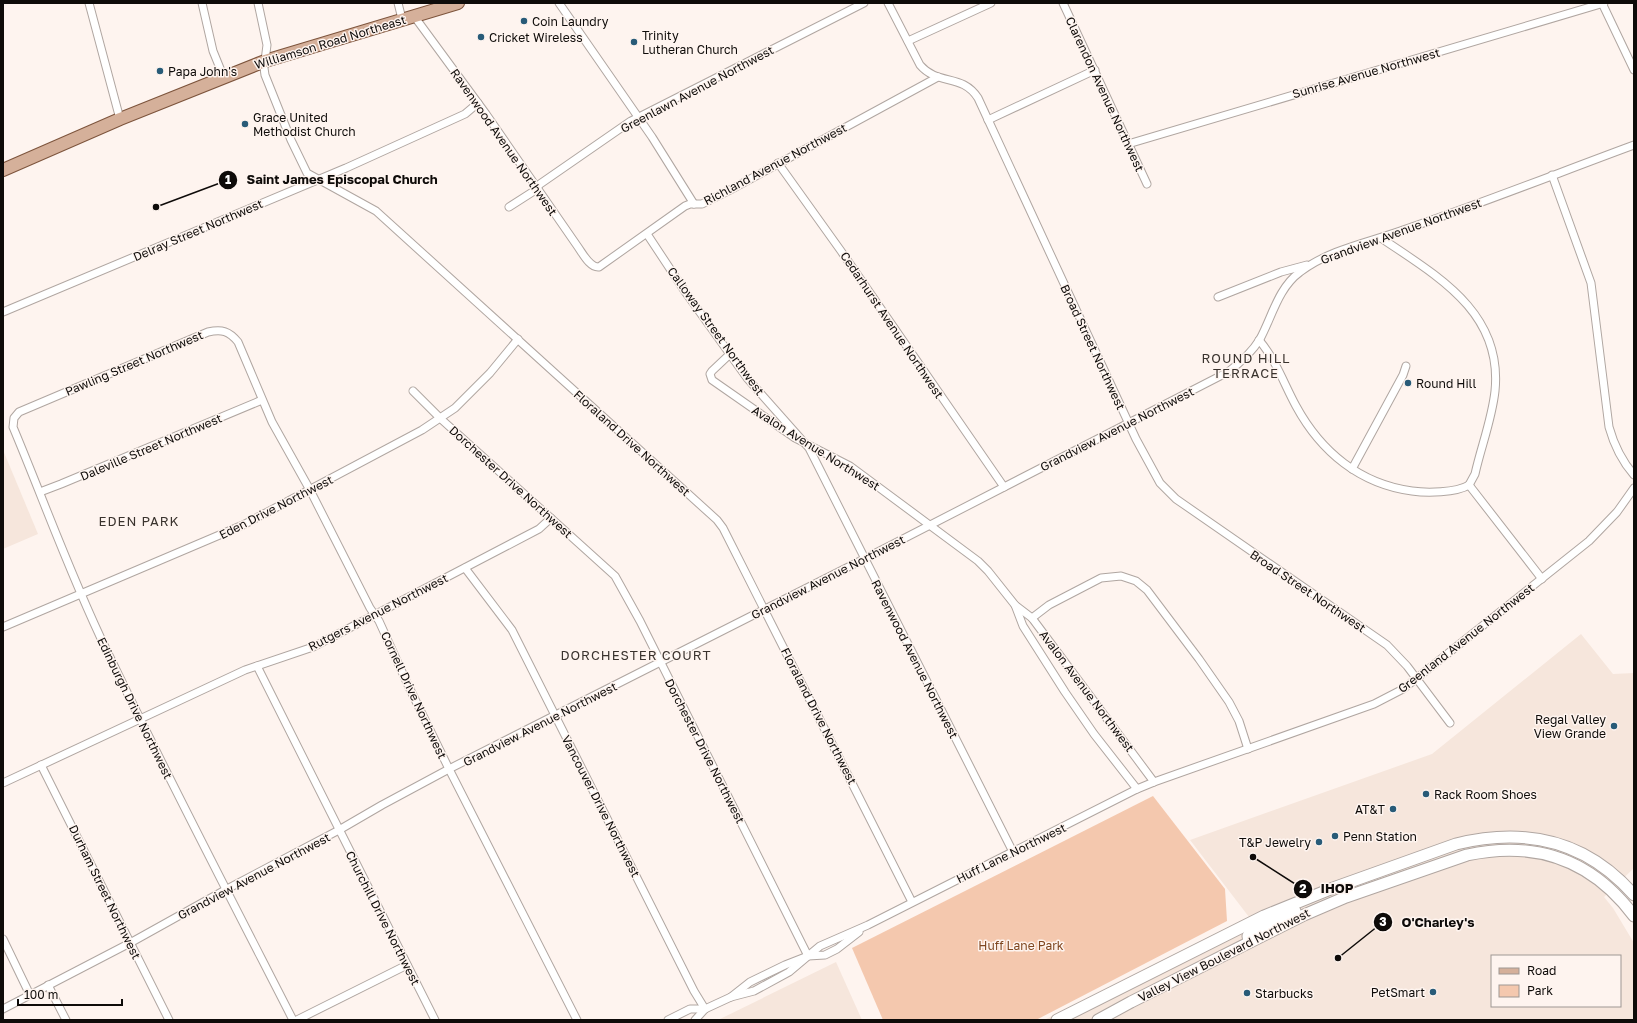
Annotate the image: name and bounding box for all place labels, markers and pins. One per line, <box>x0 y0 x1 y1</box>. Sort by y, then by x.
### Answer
place label: Coin Laundry <box>532 14 609 29</box>
marker: Coin Laundry <box>519 16 529 26</box>
place label: Trinity Lutheran Church <box>642 28 738 57</box>
place label: Cricket Wireless <box>489 30 583 45</box>
marker: Cricket Wireless <box>476 32 486 42</box>
marker: Trinity Lutheran Church <box>629 37 639 47</box>
place label: Papa John's <box>168 64 237 79</box>
marker: Papa John's <box>155 66 165 76</box>
place label: Grace United Methodist Church <box>253 110 356 139</box>
marker: Grace United Methodist Church <box>240 119 250 129</box>
callout: Saint James Episcopal Church <box>218 167 445 192</box>
place label: Round Hill <box>1416 376 1476 391</box>
marker: Round Hill <box>1403 378 1413 388</box>
place label: Regal Valley View Grande <box>1534 712 1606 741</box>
marker: Regal Valley View Grande <box>1609 721 1619 731</box>
place label: Rack Room Shoes <box>1434 787 1537 802</box>
marker: Rack Room Shoes <box>1421 789 1431 799</box>
place label: AT&T <box>1355 802 1386 817</box>
marker: AT&T <box>1388 804 1398 814</box>
place label: Penn Station <box>1343 829 1417 844</box>
marker: Penn Station <box>1330 831 1340 841</box>
place label: T&P Jewelry <box>1239 835 1311 850</box>
marker: T&P Jewelry <box>1314 837 1324 847</box>
callout: IHOP <box>1293 876 1362 901</box>
callout: O'Charley's <box>1373 910 1483 935</box>
place label: PetSmart <box>1371 985 1425 1000</box>
place label: Starbucks <box>1255 986 1313 1001</box>
marker: PetSmart <box>1428 987 1438 997</box>
marker: Starbucks <box>1242 988 1252 998</box>

